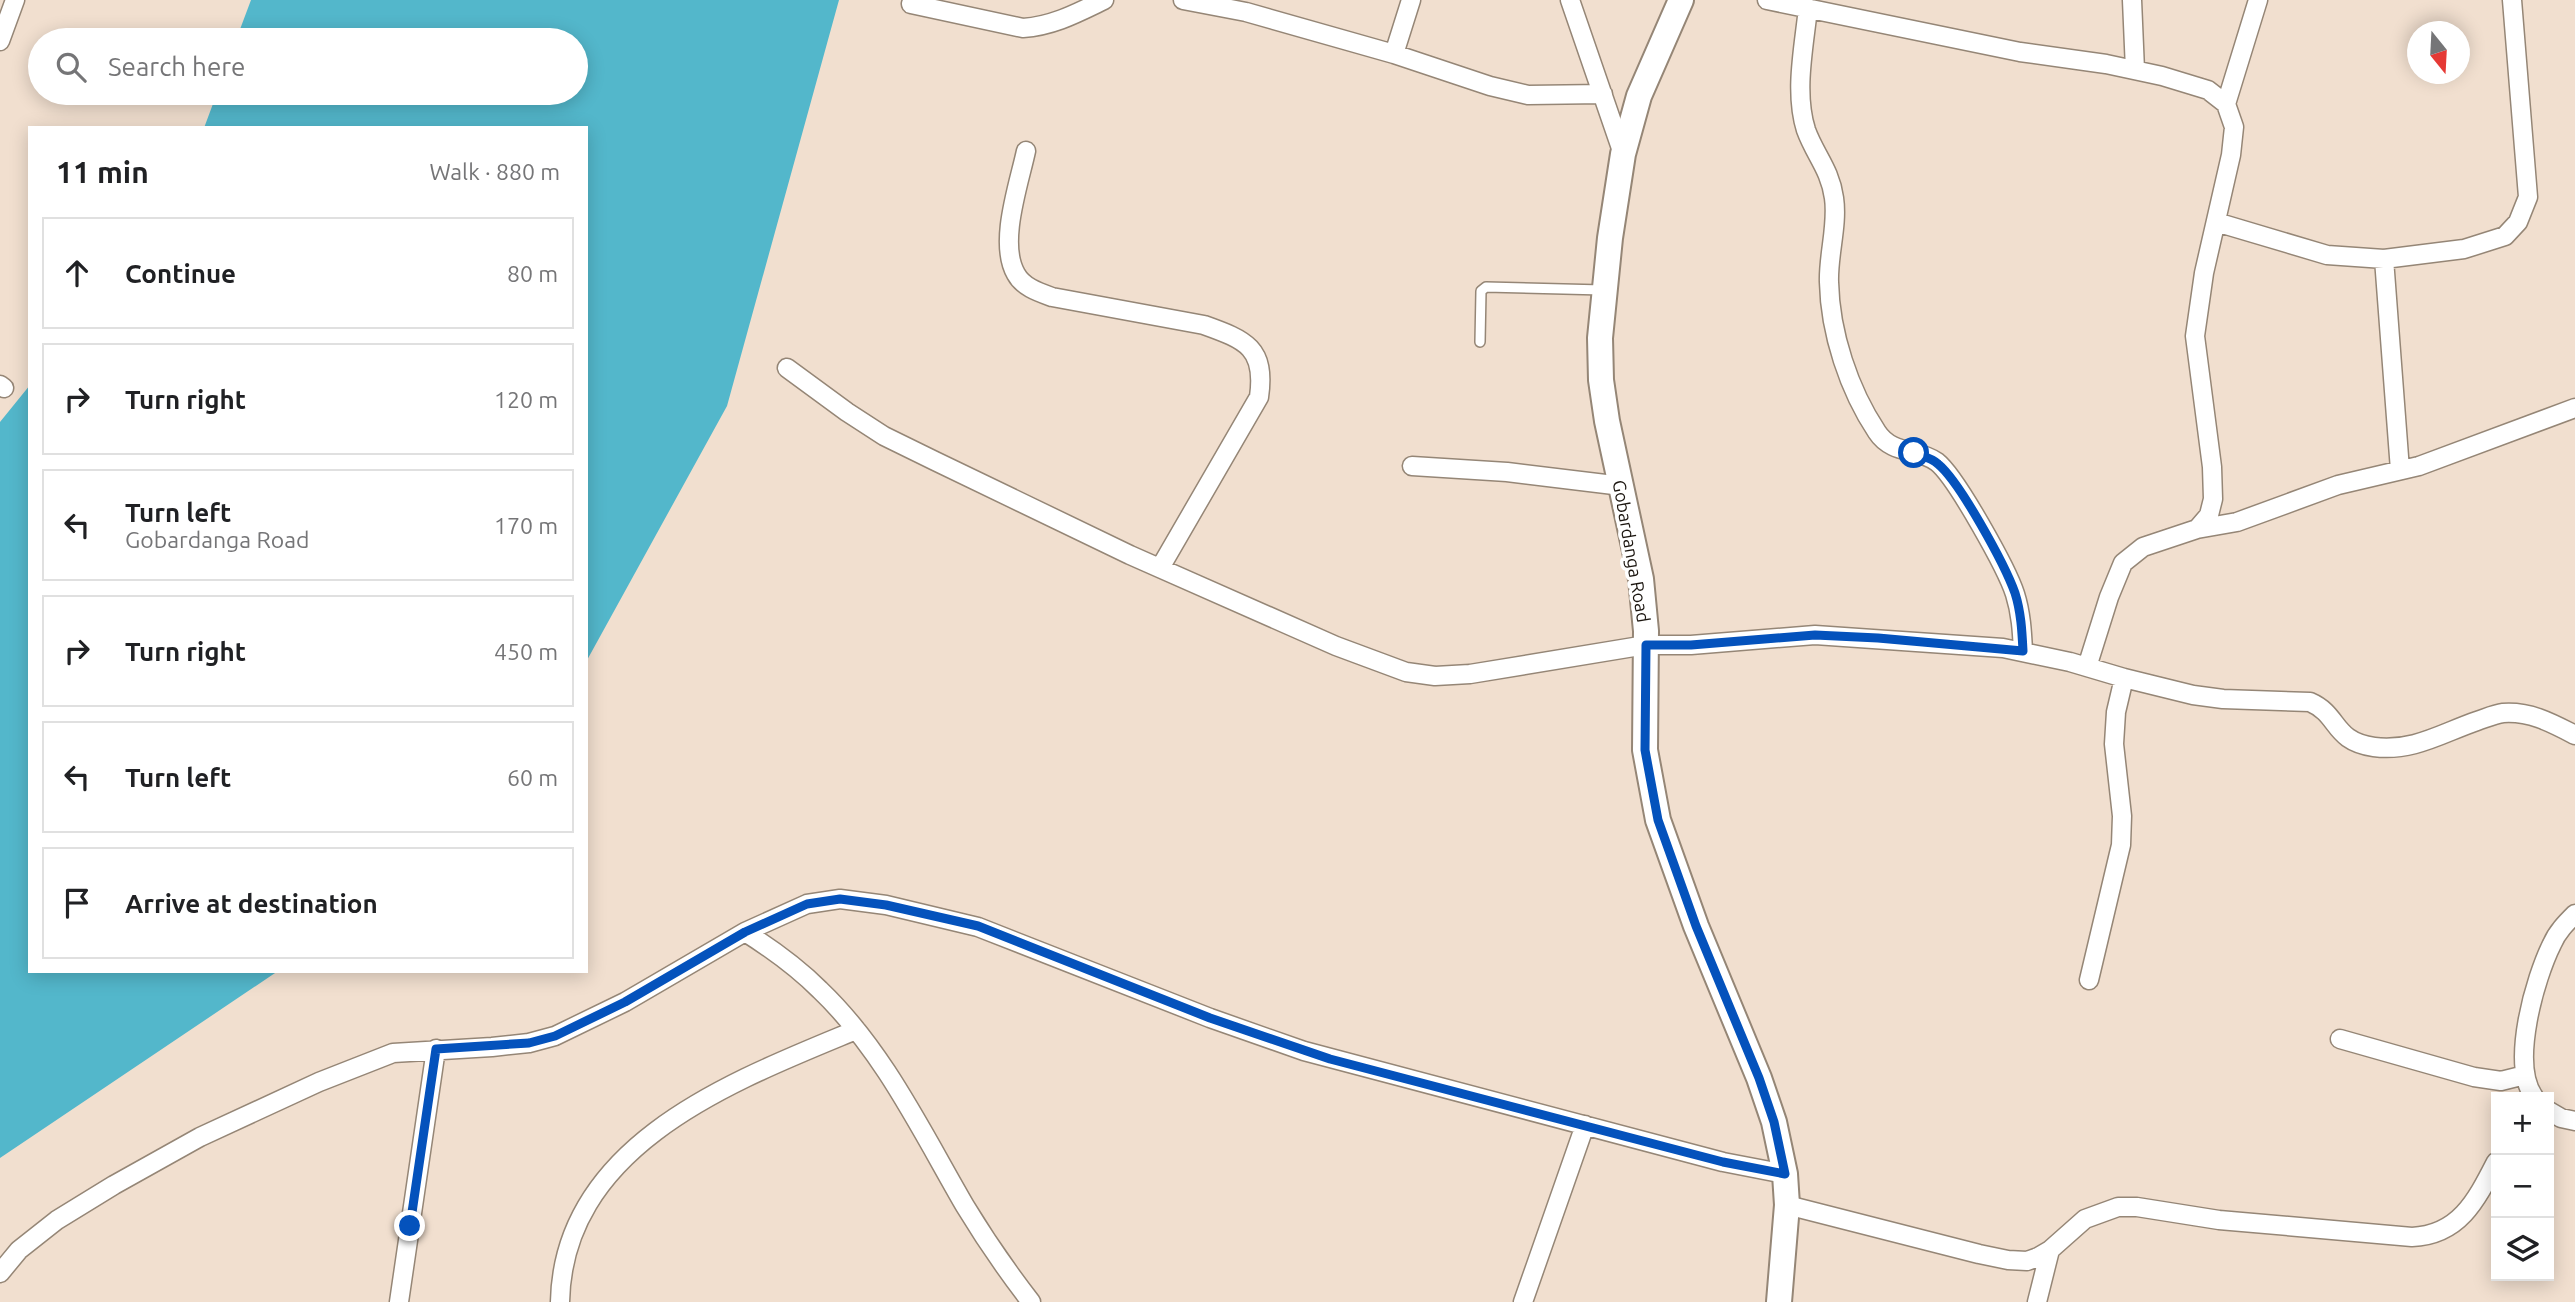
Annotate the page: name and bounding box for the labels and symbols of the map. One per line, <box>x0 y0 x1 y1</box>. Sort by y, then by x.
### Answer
north arrow <box>2407 21 2470 84</box>
route start <box>1898 437 1929 468</box>
street label: Gobardanga Road <box>1610 478 1654 624</box>
route end <box>394 1210 425 1241</box>

